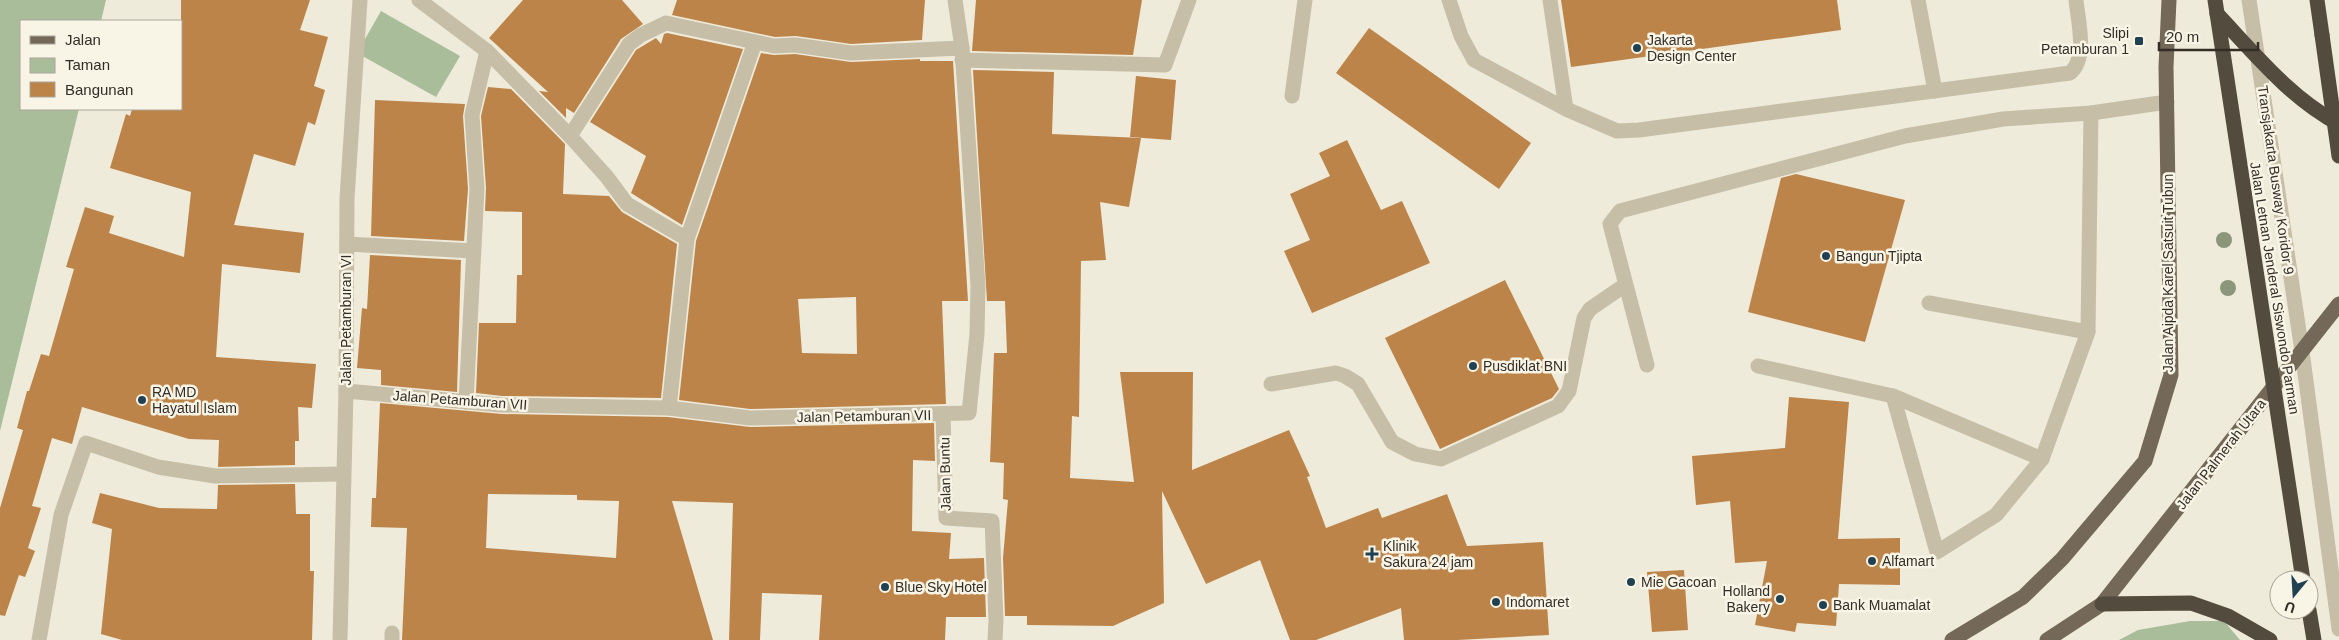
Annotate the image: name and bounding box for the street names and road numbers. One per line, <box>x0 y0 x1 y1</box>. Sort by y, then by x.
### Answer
street label: Transjakarta Busway Koridor 9 <box>2255 84 2297 276</box>
street label: Jalan Letnan Jenderal Siswondo Parman <box>2247 161 2303 415</box>
street label: Jalan Aipda Karel Satsuit Tubun <box>2160 174 2176 372</box>
street label: Jalan Petamburan VI <box>338 255 354 385</box>
street label: Jalan Petamburan VII <box>392 387 528 413</box>
street label: Jalan Palmerah Utara <box>2173 396 2269 512</box>
street label: Jalan Petamburan VII <box>797 407 931 425</box>
street label: Jalan Buntu <box>936 437 954 511</box>

